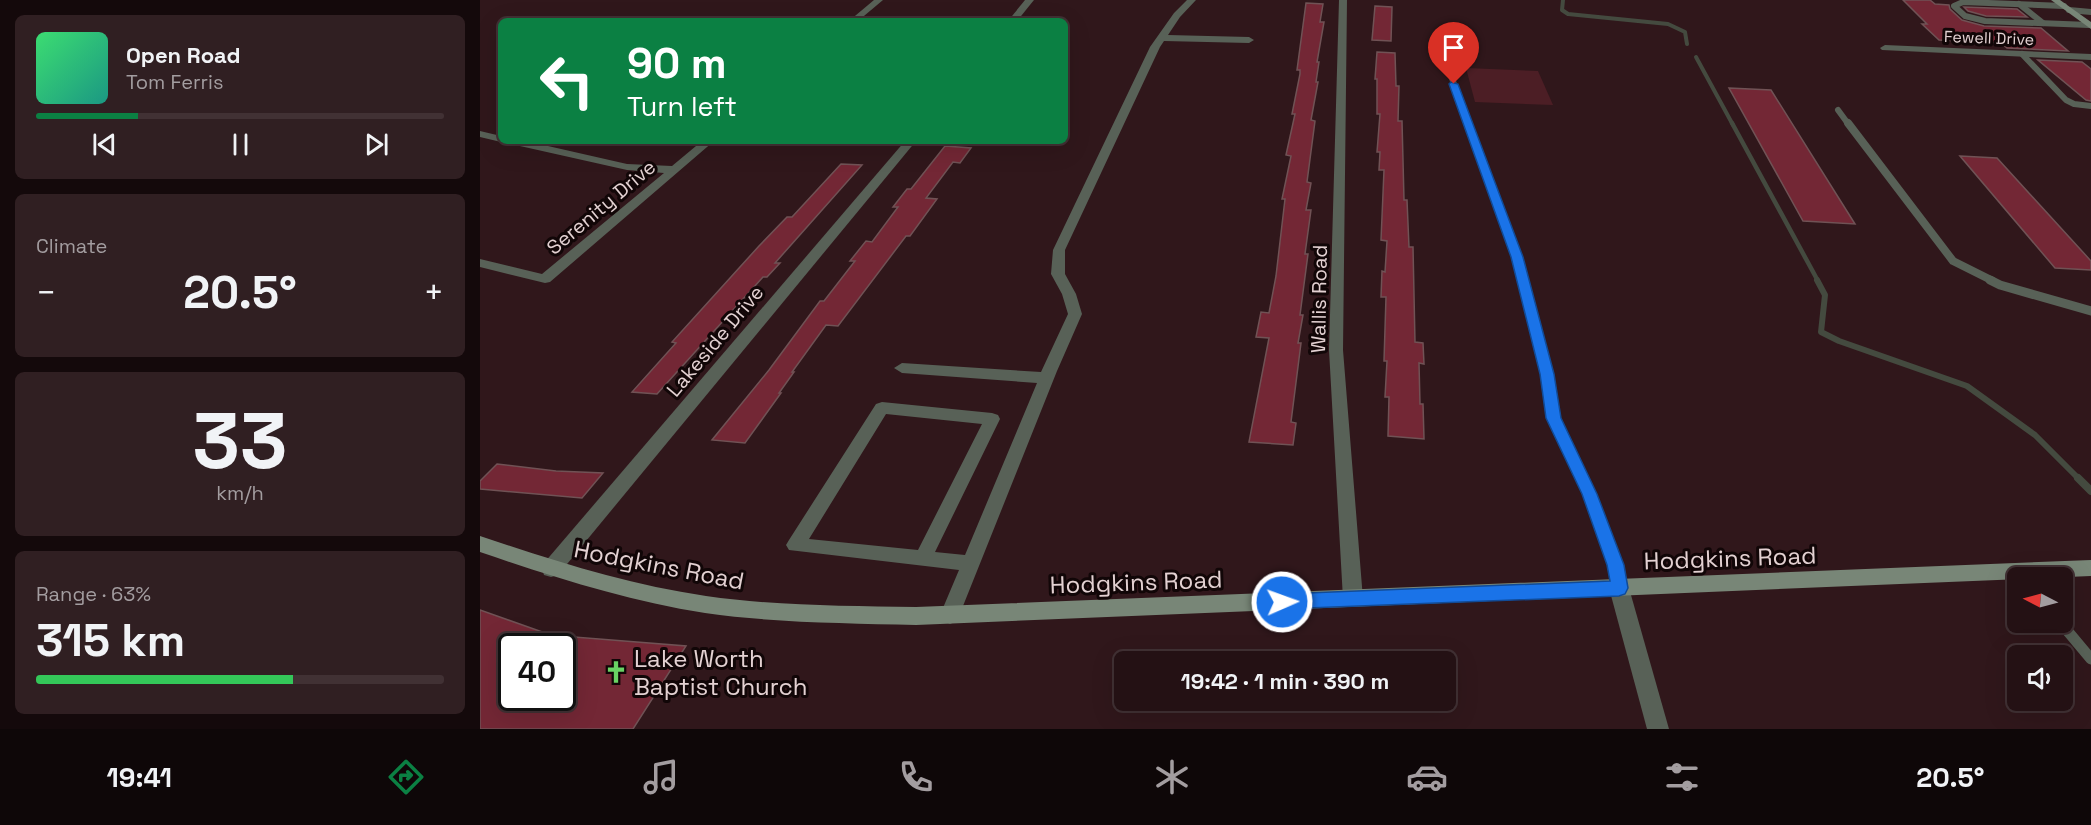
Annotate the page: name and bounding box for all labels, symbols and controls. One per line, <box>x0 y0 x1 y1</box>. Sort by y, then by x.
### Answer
pin <box>1428 22 1479 84</box>
street label: Fewell Drive <box>1944 26 2034 50</box>
icon: arrive <box>1437 31 1470 64</box>
text: 90 m <box>627 37 727 90</box>
text: Open Road <box>126 41 241 69</box>
icon: left <box>528 42 606 120</box>
text: Tom Ferris <box>126 69 224 95</box>
text: Turn left <box>627 89 737 124</box>
icon: previous <box>88 128 121 161</box>
icon: pause <box>224 128 257 161</box>
icon: next <box>360 128 393 161</box>
street label: Serenity Drive <box>541 154 661 260</box>
text: Climate <box>36 233 107 259</box>
street label: Wallis Road <box>1305 245 1333 353</box>
text: 20.5° <box>183 264 297 321</box>
text: − <box>36 272 56 314</box>
text: + <box>424 272 444 314</box>
street label: Lakeside Drive <box>661 280 769 402</box>
text: 33 <box>193 391 287 491</box>
text: km/h <box>216 480 264 506</box>
street label: Hodgkins Road <box>571 533 747 597</box>
street label: Hodgkins Road <box>1643 539 1817 577</box>
street label: Hodgkins Road <box>1049 563 1223 601</box>
north arrow <box>2007 567 2073 633</box>
map controls <box>2007 567 2073 711</box>
position arrow <box>1250 570 1314 634</box>
text: Range · 63% <box>36 581 151 607</box>
text: 315 km <box>36 612 185 669</box>
speed limit sign: 40 <box>498 633 576 711</box>
place label: Lake Worth Baptist Church <box>634 643 807 702</box>
button: sound <box>2007 645 2073 711</box>
church icon: Lake Worth Baptist Church <box>603 659 629 685</box>
text: 19:42 · 1 min · 390 m <box>1181 667 1389 695</box>
icon: directions <box>385 756 427 798</box>
icon: music <box>640 756 682 798</box>
icon: phone <box>895 756 937 798</box>
icon: climate <box>1151 756 1193 798</box>
icon: car <box>1406 756 1448 798</box>
icon: filters <box>1661 756 1703 798</box>
text: 19:41 <box>107 760 172 795</box>
text: 20.5° <box>1916 760 1984 795</box>

